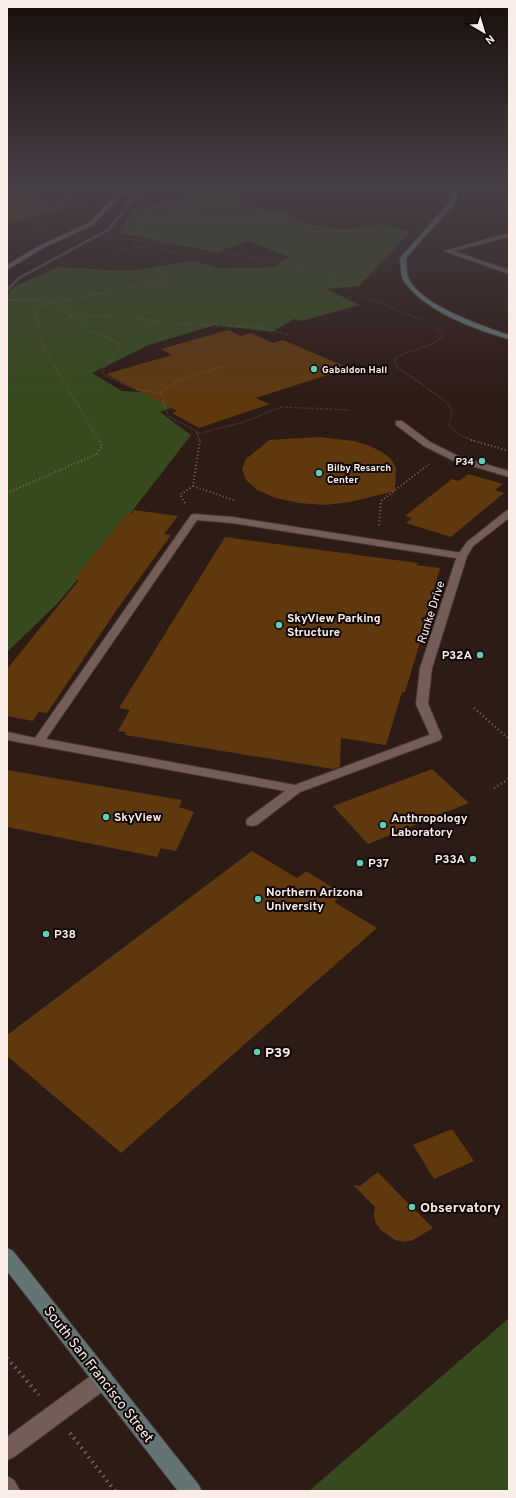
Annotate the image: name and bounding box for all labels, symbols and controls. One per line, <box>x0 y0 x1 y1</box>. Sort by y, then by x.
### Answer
north arrow <box>464 12 504 52</box>
text: N <box>482 31 497 47</box>
marker: Gabaldon Hall <box>309 364 319 374</box>
place label: Gabaldon Hall <box>322 364 387 377</box>
place label: P34 <box>455 456 474 469</box>
marker: P34 <box>477 456 487 466</box>
place label: Bilby Resarch Center <box>327 462 391 487</box>
marker: Bilby Resarch Center <box>314 468 324 478</box>
street label: Runke Drive <box>414 579 450 646</box>
place label: SkyView Parking Structure <box>287 611 381 641</box>
marker: SkyView Parking Structure <box>274 620 284 630</box>
place label: P32A <box>442 648 472 664</box>
marker: P32A <box>475 650 485 660</box>
place label: SkyView <box>114 810 161 826</box>
place label: Anthropology Laboratory <box>391 811 468 841</box>
marker: SkyView <box>101 812 111 822</box>
marker: Anthropology Laboratory <box>378 820 388 830</box>
place label: P33A <box>435 852 465 868</box>
marker: P33A <box>468 854 478 864</box>
place label: P37 <box>368 856 389 872</box>
marker: P37 <box>355 858 365 868</box>
place label: Northern Arizona University <box>266 885 363 915</box>
marker: Northern Arizona University <box>253 894 263 904</box>
place label: P38 <box>54 927 76 943</box>
marker: P38 <box>41 929 51 939</box>
place label: P39 <box>265 1045 291 1062</box>
marker: P39 <box>252 1047 262 1057</box>
place label: Observatory <box>420 1200 501 1217</box>
marker: Observatory <box>407 1202 417 1212</box>
street label: South San Francisco Street <box>39 1303 156 1447</box>

